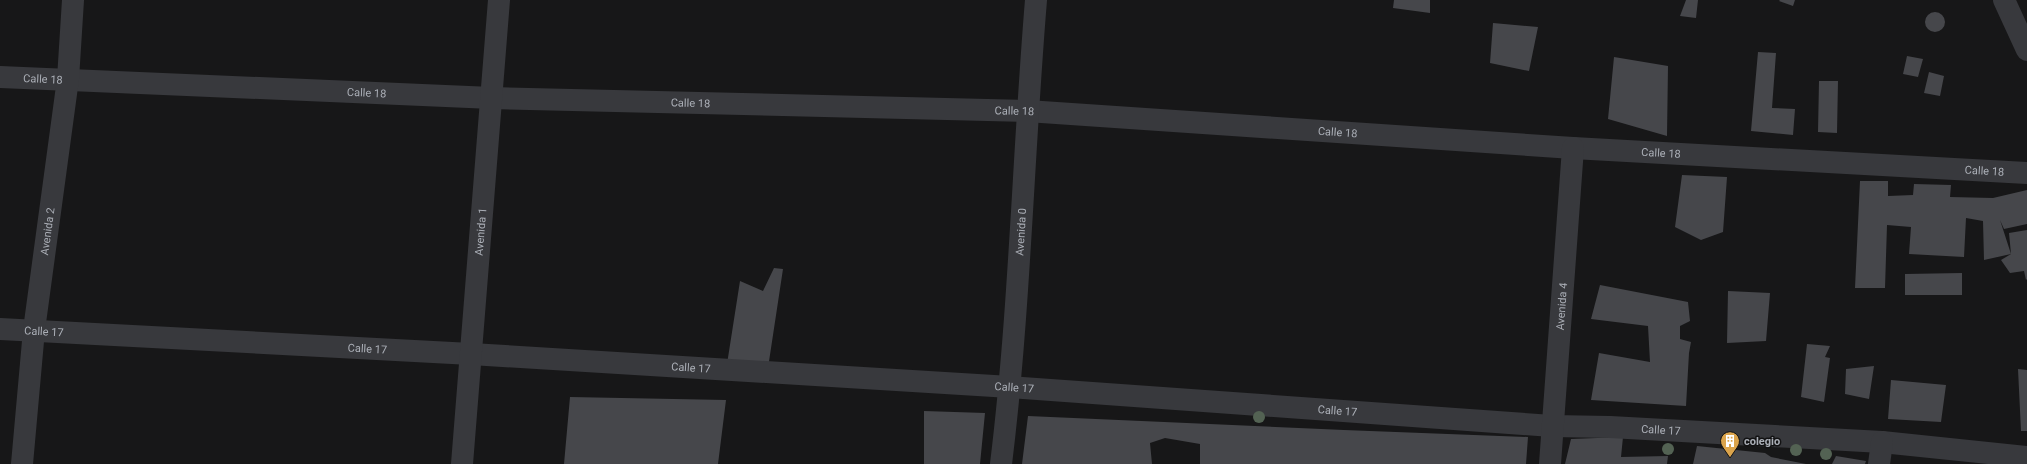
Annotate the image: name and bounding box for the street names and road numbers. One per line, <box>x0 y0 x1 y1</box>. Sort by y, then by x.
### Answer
street label: Calle 18 <box>23 71 63 86</box>
street label: Calle 18 <box>347 85 387 100</box>
street label: Calle 18 <box>671 96 710 110</box>
street label: Calle 18 <box>995 104 1035 118</box>
street label: Calle 18 <box>1318 124 1358 140</box>
street label: Calle 18 <box>1641 145 1681 160</box>
street label: Calle 18 <box>1964 163 2005 178</box>
street label: Avenida 2 <box>38 207 57 256</box>
street label: Avenida 1 <box>472 207 489 256</box>
street label: Avenida 0 <box>1013 208 1029 256</box>
street label: Avenida 4 <box>1553 282 1570 331</box>
street label: Calle 17 <box>24 324 64 339</box>
street label: Calle 17 <box>347 341 388 356</box>
street label: Calle 17 <box>671 360 711 375</box>
street label: Calle 17 <box>994 380 1034 395</box>
street label: Calle 17 <box>1317 403 1358 418</box>
street label: Calle 17 <box>1641 422 1681 437</box>

